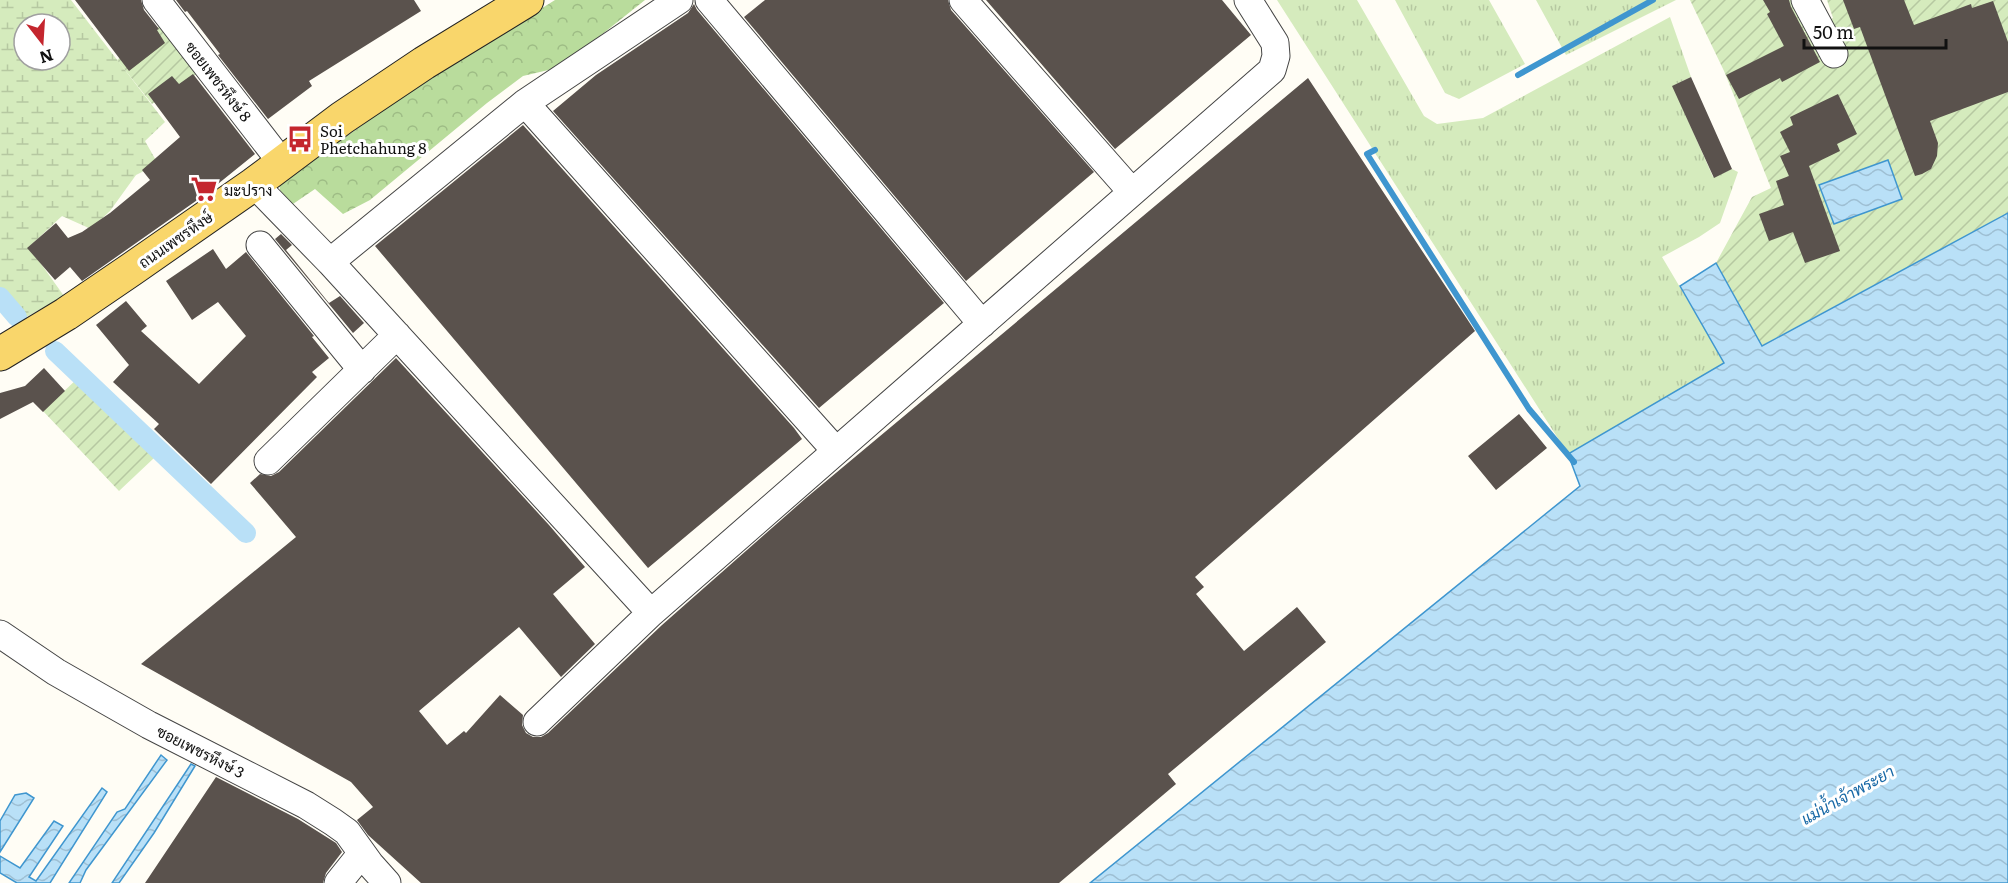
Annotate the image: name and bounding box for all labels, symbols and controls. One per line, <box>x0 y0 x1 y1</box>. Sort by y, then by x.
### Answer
north arrow <box>12 12 72 72</box>
scale bar <box>1804 12 1946 50</box>
text: 50 m <box>1813 18 1854 45</box>
street label: ซอยเพชรหึงษ์ 8 <box>180 36 258 126</box>
text: N <box>37 44 57 71</box>
place label: Soi Phetchahung 8 <box>320 119 426 159</box>
bus stop icon: Soi Phetchahung 8 <box>285 124 315 154</box>
supermarket icon: มะปราง <box>189 174 219 204</box>
place label: มะปราง <box>224 178 272 201</box>
street label: ถนนเพชรหึงษ์ <box>133 204 218 273</box>
street label: ซอยเพชรหึงษ์ 3 <box>153 719 249 783</box>
water label: แม่น้ำเจ้าพระยา <box>1795 757 1898 830</box>

